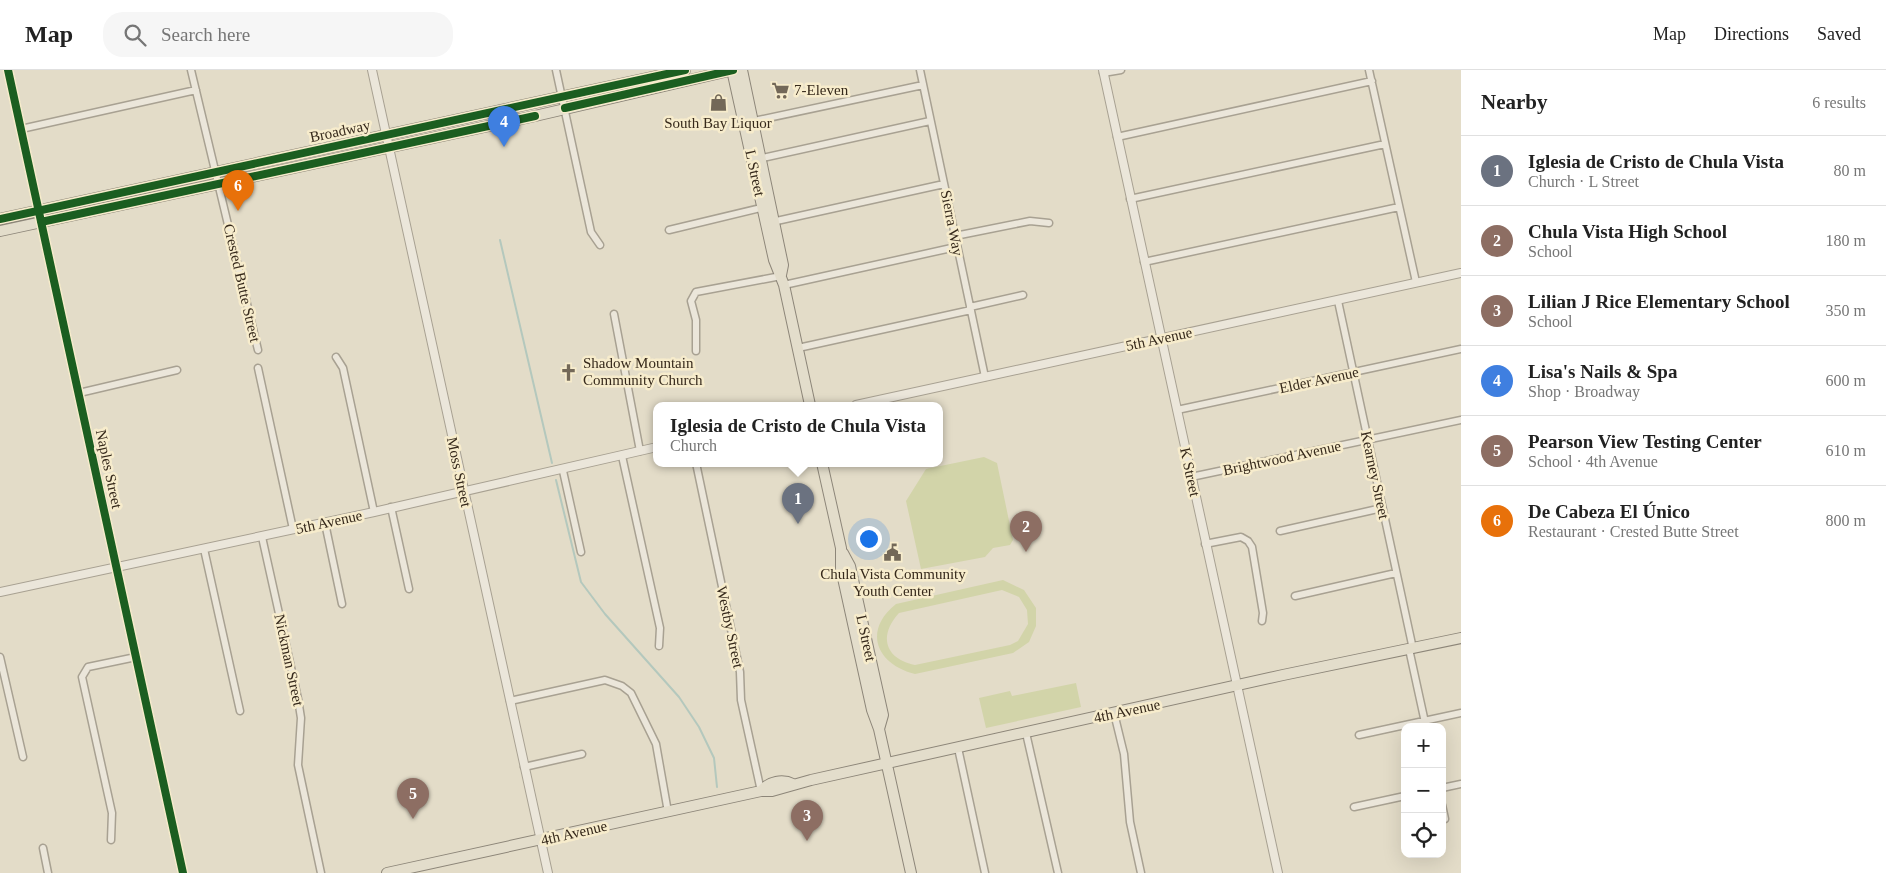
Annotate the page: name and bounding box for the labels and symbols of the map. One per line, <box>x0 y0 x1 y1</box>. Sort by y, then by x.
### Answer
supermarket icon: 7-Eleven <box>770 80 790 100</box>
place label: 7-Eleven <box>794 82 849 98</box>
shop icon: South Bay Liquor <box>708 92 728 112</box>
pin: 4 <box>488 106 520 147</box>
place label: South Bay Liquor <box>664 115 772 131</box>
street label: Broadway <box>308 117 372 145</box>
street label: L Street <box>742 148 768 199</box>
pin: 6 <box>222 170 254 211</box>
street label: Sierra Way <box>938 189 966 258</box>
street label: Crested Butte Street <box>221 222 264 344</box>
street label: 5th Avenue <box>1124 324 1194 354</box>
place label: Shadow Mountain Community Church <box>583 355 703 388</box>
church icon: Shadow Mountain Community Church <box>559 362 579 382</box>
street label: Elder Avenue <box>1278 364 1361 396</box>
street label: Naples Street <box>93 428 125 511</box>
street label: Kearney Street <box>1358 430 1392 521</box>
street label: Moss Street <box>444 435 474 509</box>
street label: Brightwood Avenue <box>1222 438 1343 478</box>
street label: K Street <box>1177 446 1203 499</box>
pin: 1 <box>782 483 814 524</box>
street label: 5th Avenue <box>294 507 364 537</box>
pin: 2 <box>1010 511 1042 552</box>
your location <box>856 526 882 552</box>
public building icon: Chula Vista Community Youth Center <box>883 543 903 563</box>
place label: Chula Vista Community Youth Center <box>820 566 966 599</box>
street label: Westby Street <box>714 585 747 670</box>
street label: Nickman Street <box>271 612 307 708</box>
street label: L Street <box>853 613 879 664</box>
street label: 4th Avenue <box>1092 696 1162 726</box>
pin: 5 <box>397 778 429 819</box>
pin: 3 <box>791 800 823 841</box>
street label: 4th Avenue <box>539 818 609 848</box>

